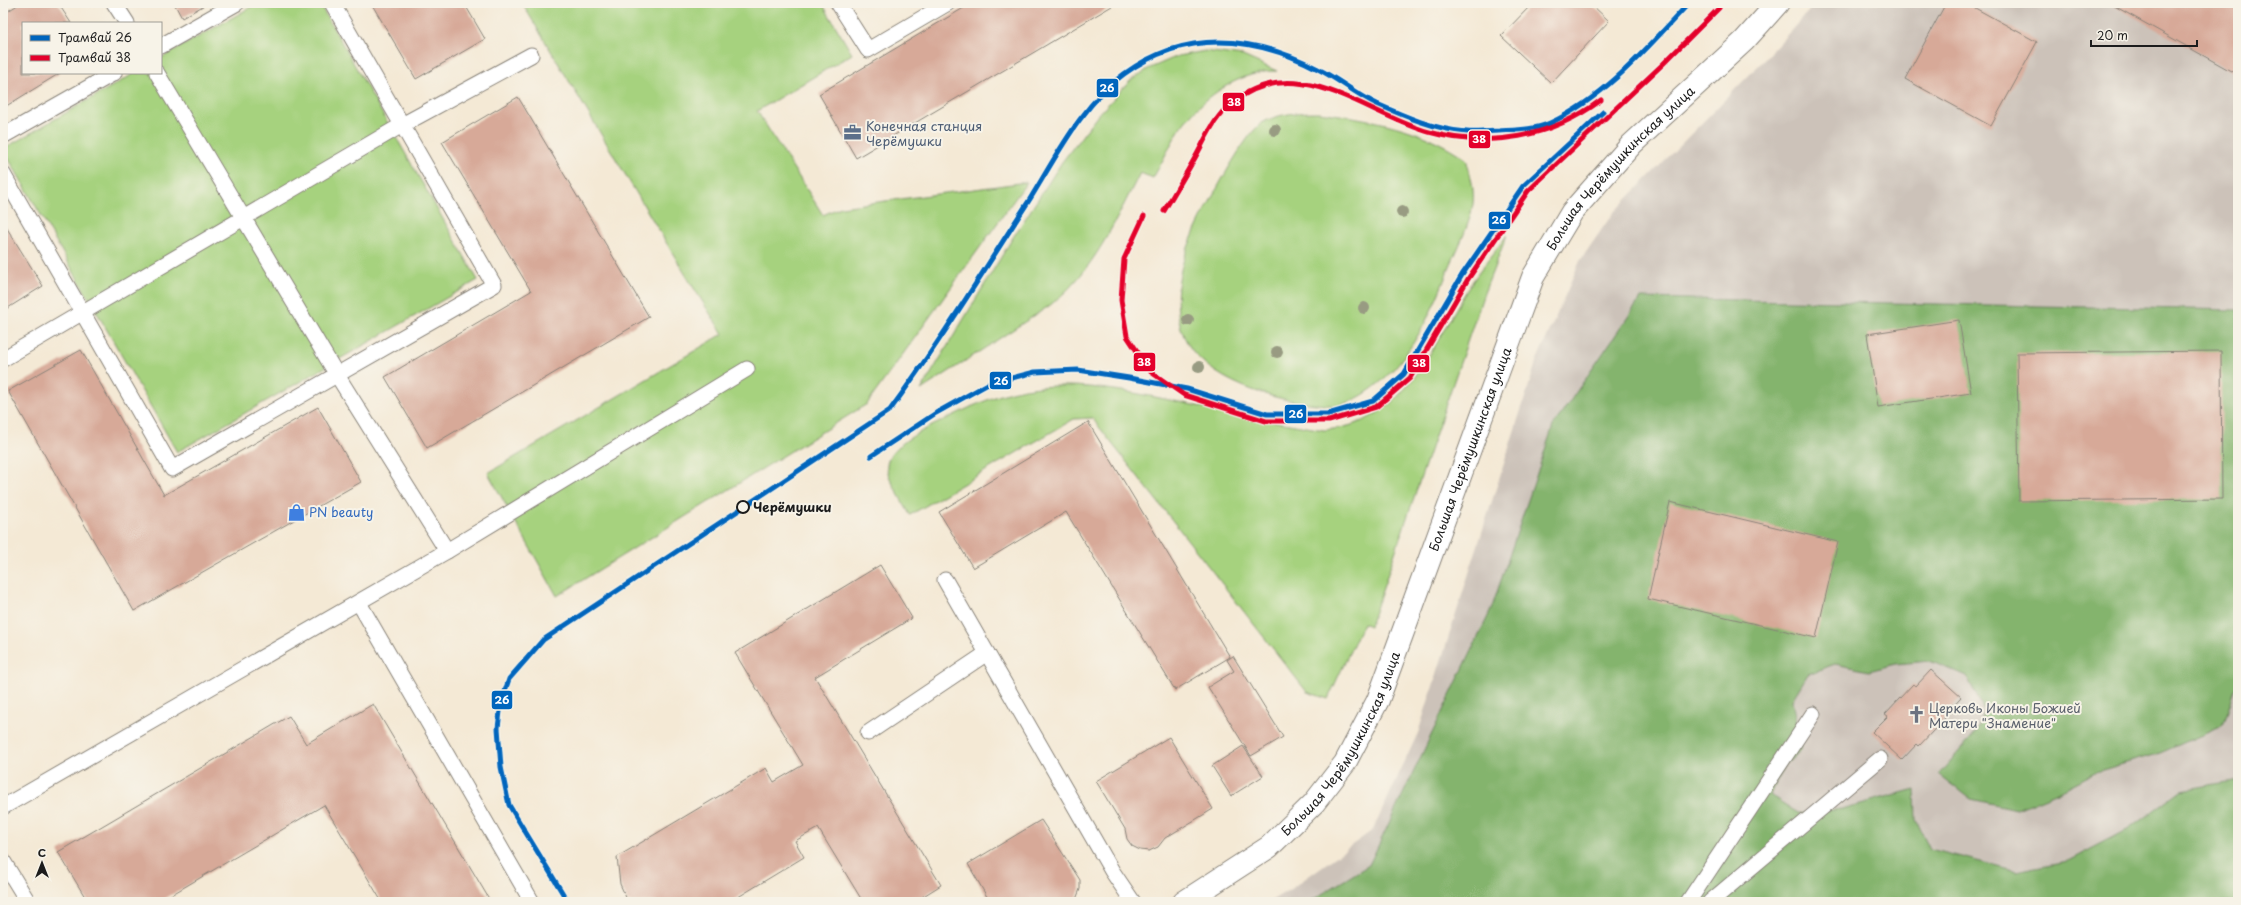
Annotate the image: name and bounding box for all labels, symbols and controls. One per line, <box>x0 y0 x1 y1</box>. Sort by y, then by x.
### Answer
legend <box>22 22 162 74</box>
scale bar <box>2091 22 2197 48</box>
text: 20 m <box>2097 26 2128 44</box>
text: Трамвай 26 <box>58 28 132 46</box>
text: Трамвай 38 <box>58 48 131 66</box>
line badge: 26 <box>1096 78 1119 98</box>
text: 26 <box>1100 79 1114 96</box>
street label: Большая Черёмушкинская улица <box>1541 81 1699 254</box>
line badge: 38 <box>1222 92 1245 112</box>
text: 38 <box>1227 93 1241 110</box>
place label: Конечная станция Черёмушки <box>866 116 982 150</box>
office icon: Конечная станция Черёмушки <box>843 123 863 143</box>
line badge: 38 <box>1468 130 1491 149</box>
text: 38 <box>1472 130 1486 147</box>
line badge: 26 <box>1488 211 1511 230</box>
text: 26 <box>1492 211 1506 228</box>
street label: Большая Черёмушкинская улица <box>1423 344 1516 554</box>
line badge: 38 <box>1133 352 1156 372</box>
text: 38 <box>1137 353 1151 370</box>
line badge: 38 <box>1407 354 1430 373</box>
text: 38 <box>1412 354 1426 371</box>
line badge: 26 <box>989 371 1012 390</box>
text: 26 <box>994 372 1008 389</box>
line badge: 26 <box>1284 404 1307 424</box>
text: 26 <box>1289 405 1303 422</box>
place label: Черёмушки <box>753 497 832 516</box>
marker: Черёмушки <box>736 500 750 514</box>
shop icon: PN beauty <box>286 502 306 522</box>
place label: PN beauty <box>309 502 373 521</box>
street label: Большая Черёмушкинская улица <box>1276 648 1404 840</box>
line badge: 26 <box>491 690 513 710</box>
text: 26 <box>495 691 509 708</box>
place label: Церковь Иконы Божией Матери "Знамение" <box>1929 698 2081 732</box>
church icon: Церковь Иконы Божией Матери "Знамение" <box>1906 705 1926 725</box>
north arrow <box>22 843 62 883</box>
text: С <box>38 844 46 861</box>

